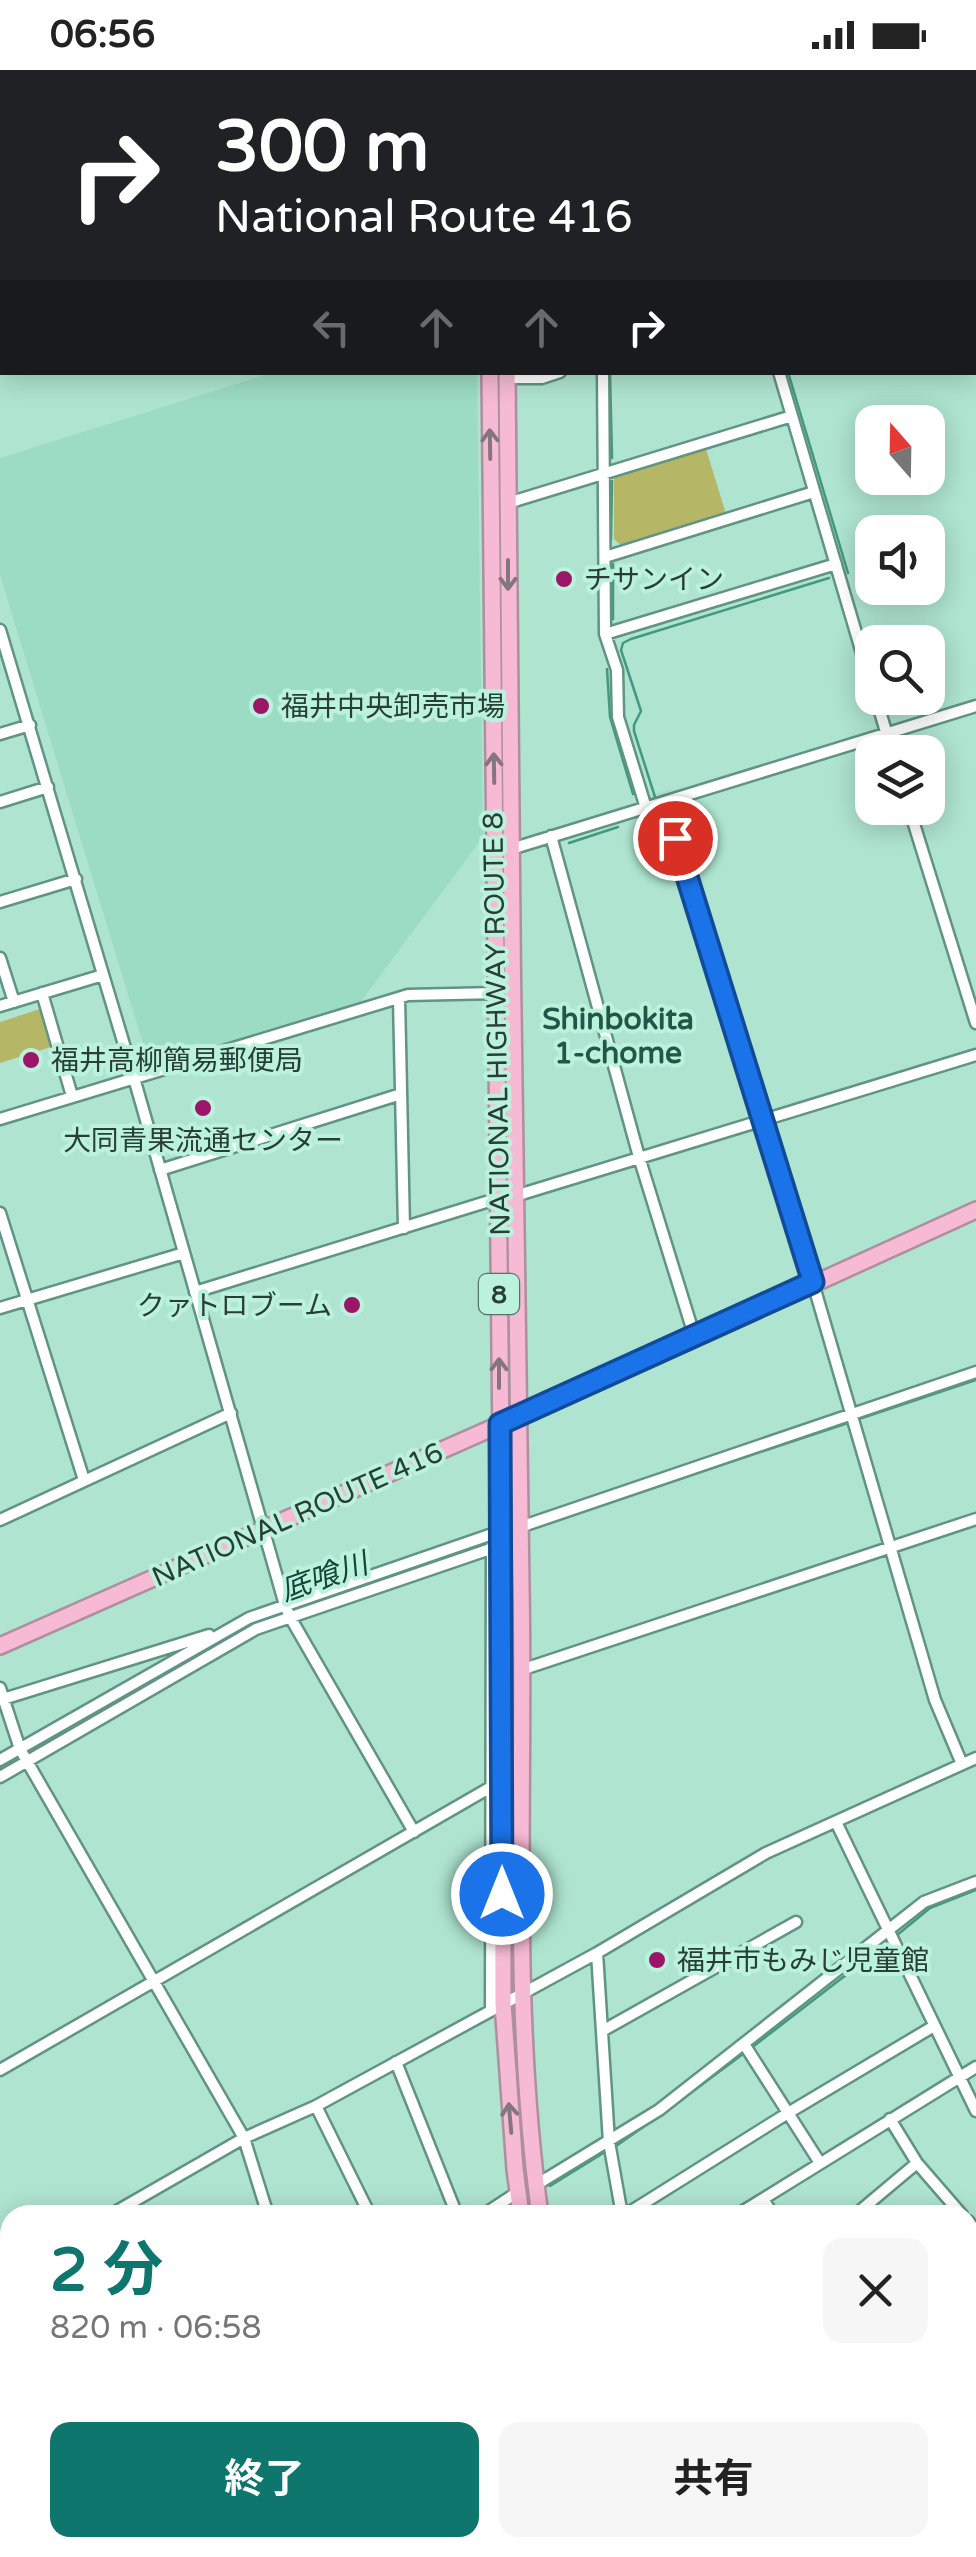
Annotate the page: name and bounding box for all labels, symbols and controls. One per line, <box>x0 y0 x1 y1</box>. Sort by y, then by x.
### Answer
text: 06:56 <box>50 12 155 58</box>
text: 300 m <box>215 106 429 190</box>
icon: right <box>50 110 180 240</box>
text: National Route 416 <box>215 191 633 245</box>
icon: left <box>304 300 359 355</box>
icon: ahead <box>409 300 464 355</box>
icon: ahead <box>514 300 569 355</box>
icon: right <box>619 300 674 355</box>
north arrow <box>855 405 945 495</box>
map controls <box>855 405 945 825</box>
one-way arrow <box>480 428 500 460</box>
button: sound <box>855 515 945 605</box>
one-way arrow <box>498 558 518 590</box>
place label: チサンイン <box>584 563 724 597</box>
marker: チサンイン <box>553 568 575 590</box>
button: search <box>855 625 945 715</box>
place label: 福井中央卸売市場 <box>281 690 505 724</box>
marker: 福井中央卸売市場 <box>250 695 272 717</box>
button: layers <box>855 735 945 825</box>
one-way arrow <box>484 753 503 785</box>
pin <box>633 796 718 881</box>
icon: arrive <box>648 811 703 866</box>
street label: NATIONAL HIGHWAY ROUTE 8 <box>476 812 518 1236</box>
district label: Shinbokita 1-chome <box>542 1001 694 1072</box>
place label: 福井高柳簡易郵便局 <box>51 1044 303 1078</box>
marker: 福井高柳簡易郵便局 <box>20 1049 42 1071</box>
marker: 大同青果流通センター <box>192 1097 214 1119</box>
place label: 大同青果流通センター <box>63 1124 343 1158</box>
road number: 8 <box>479 1274 519 1314</box>
place label: クァトロブーム <box>137 1289 332 1323</box>
marker: クァトロブーム <box>341 1294 363 1316</box>
one-way arrow <box>490 1358 508 1390</box>
street label: NATIONAL ROUTE 416 <box>147 1435 448 1595</box>
water label: 底喰川 <box>276 1544 376 1610</box>
position arrow <box>450 1842 554 1946</box>
place label: 福井市もみじ児童館 <box>677 1944 929 1978</box>
marker: 福井市もみじ児童館 <box>646 1949 668 1971</box>
one-way arrow <box>501 2103 520 2135</box>
text: 2 分 <box>50 2235 163 2307</box>
button: close <box>823 2238 928 2343</box>
text: 820 m · 06:58 <box>50 2309 262 2347</box>
button: 終了 <box>50 2422 479 2537</box>
button: 共有 <box>499 2422 928 2537</box>

